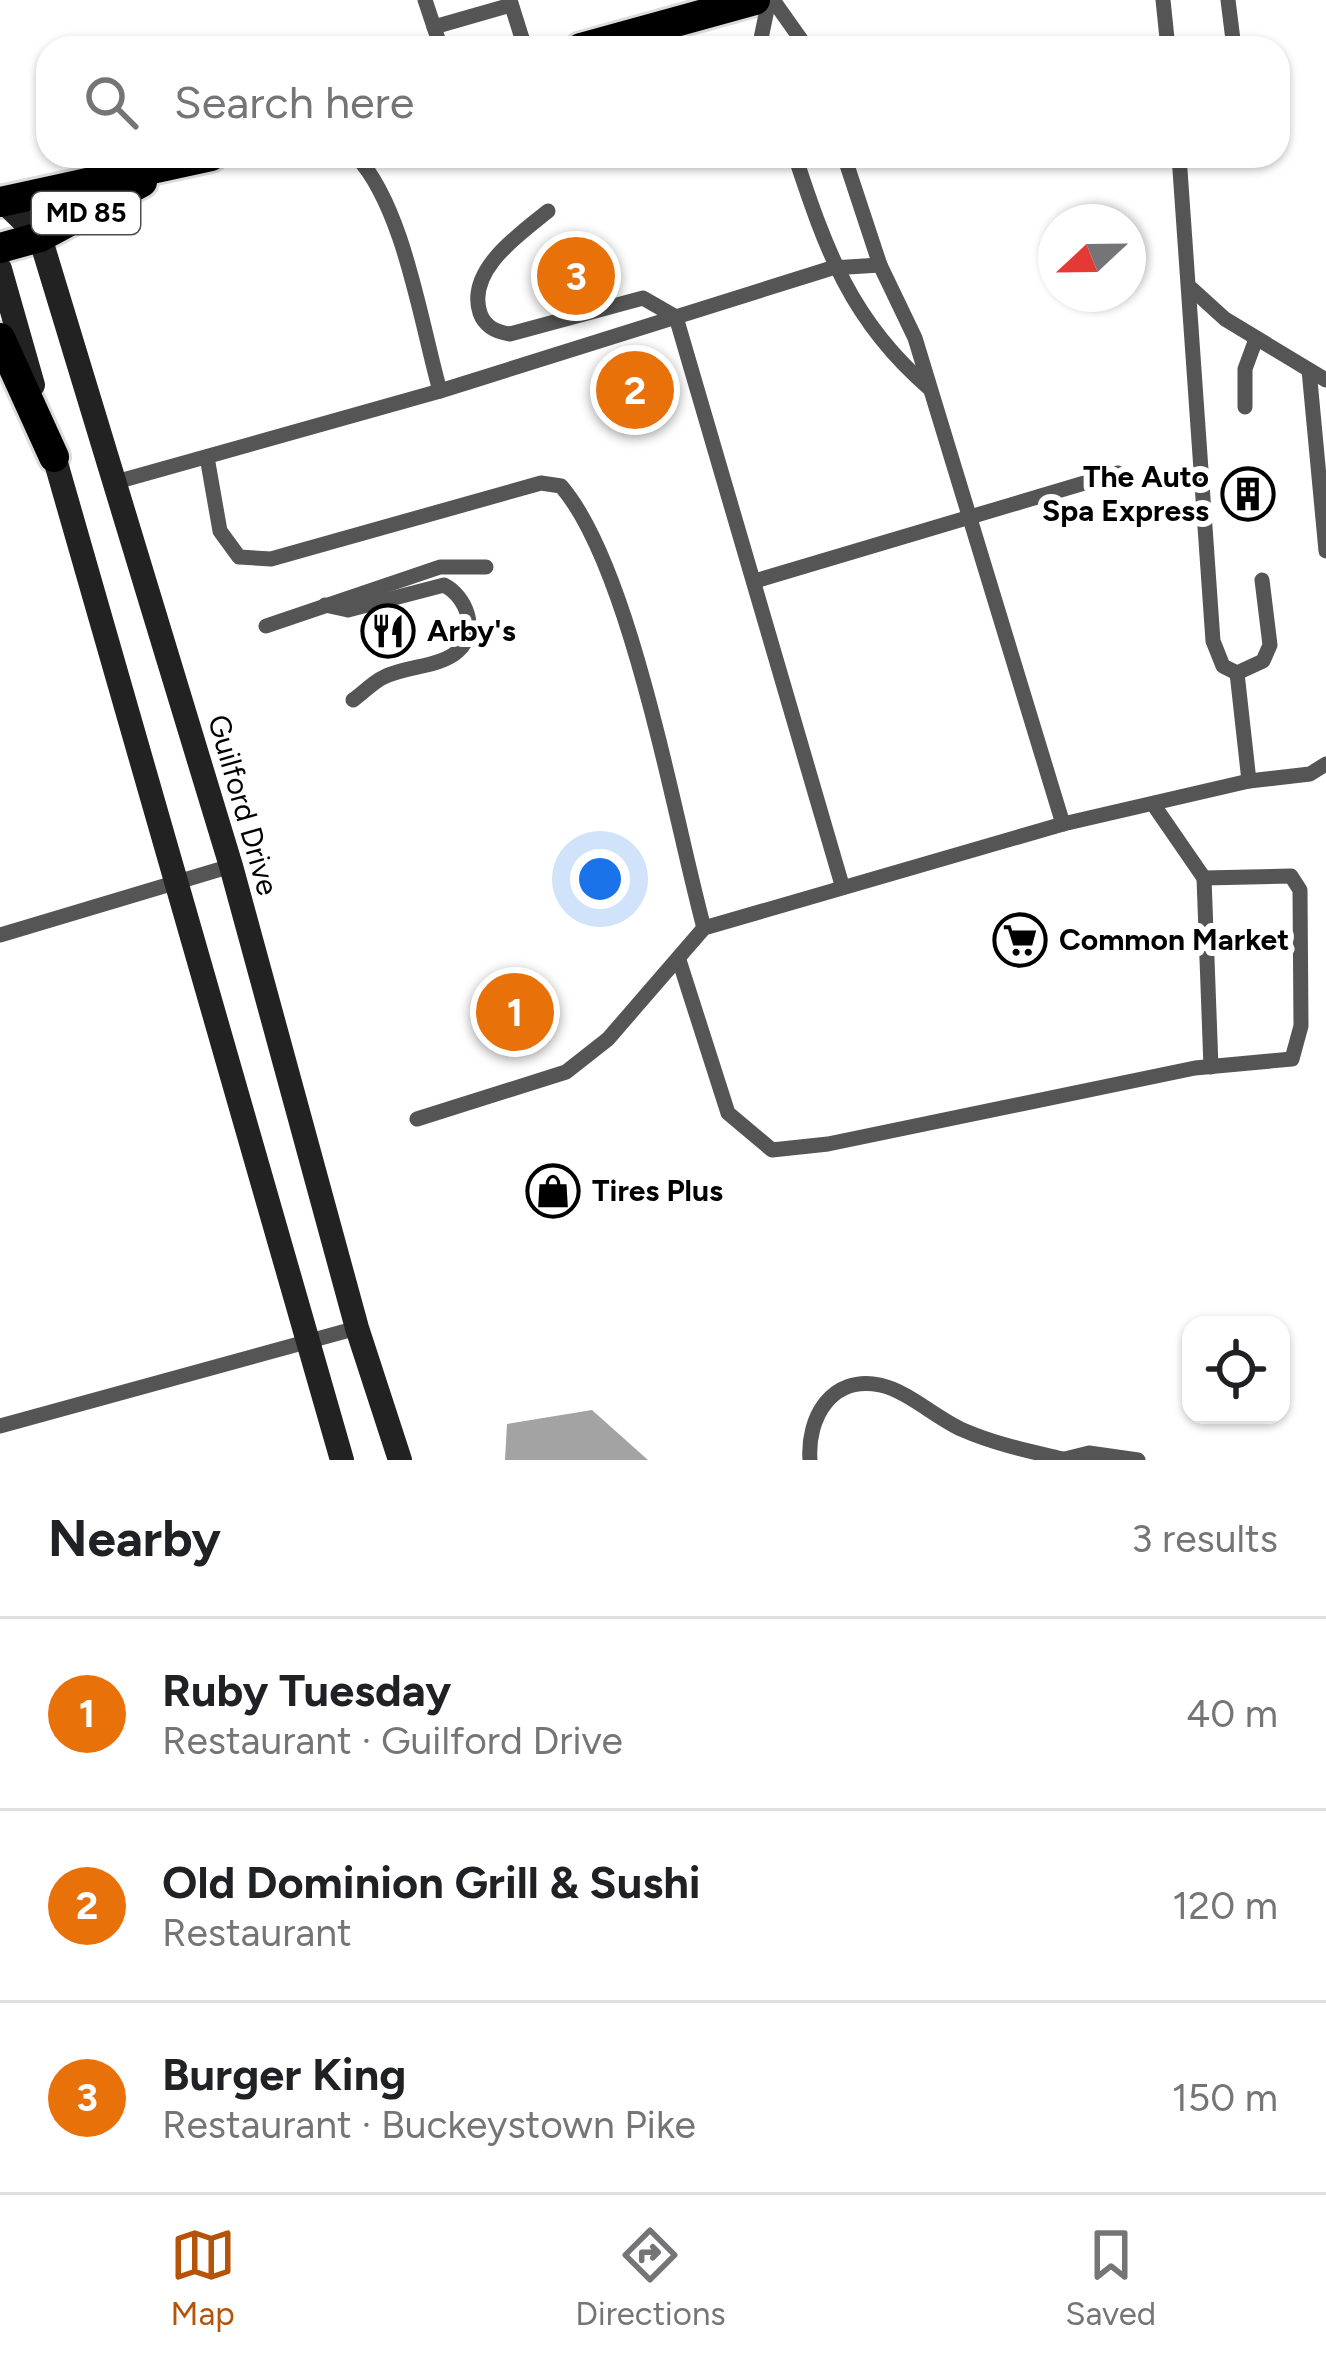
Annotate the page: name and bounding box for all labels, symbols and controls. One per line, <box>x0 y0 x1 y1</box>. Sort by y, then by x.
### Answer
search box <box>36 36 1290 168</box>
icon: search <box>78 69 144 135</box>
text: Search here <box>174 75 414 129</box>
road number: MD 85 <box>32 192 140 234</box>
north arrow <box>1038 204 1146 312</box>
pin: 3 <box>537 231 615 321</box>
pin: 2 <box>596 345 674 435</box>
place label: The Auto Spa Express <box>1042 458 1209 529</box>
building icon: The Auto Spa Express <box>1220 466 1276 522</box>
restaurant icon: Arby's <box>360 603 416 659</box>
place label: Arby's <box>427 612 516 649</box>
street label: Guilford Drive <box>200 710 287 899</box>
your location <box>570 849 630 909</box>
supermarket icon: Common Market <box>992 912 1048 968</box>
place label: Common Market <box>1059 921 1289 958</box>
pin: 1 <box>476 967 554 1057</box>
shop icon: Tires Plus <box>525 1163 581 1219</box>
place label: Tires Plus <box>592 1172 723 1209</box>
map controls <box>1182 1316 1290 1424</box>
button: locate <box>1182 1316 1290 1424</box>
text: Nearby <box>48 1508 221 1569</box>
text: 3 results <box>1131 1515 1278 1562</box>
text: Ruby Tuesday <box>162 1663 451 1717</box>
text: 1 <box>79 1690 95 1737</box>
text: 40 m <box>1186 1690 1278 1737</box>
text: Restaurant · Guilford Drive <box>162 1717 623 1764</box>
text: Old Dominion Grill & Sushi <box>162 1855 701 1909</box>
text: 2 <box>76 1882 98 1929</box>
text: 120 m <box>1172 1882 1278 1929</box>
text: Restaurant <box>162 1909 352 1956</box>
text: Burger King <box>162 2047 406 2101</box>
text: 3 <box>76 2074 98 2121</box>
text: 150 m <box>1172 2074 1278 2121</box>
text: Restaurant · Buckeystown Pike <box>162 2101 696 2148</box>
tab: Map <box>170 2222 236 2333</box>
tab: Directions <box>575 2222 726 2333</box>
tab: Saved <box>1065 2222 1156 2333</box>

